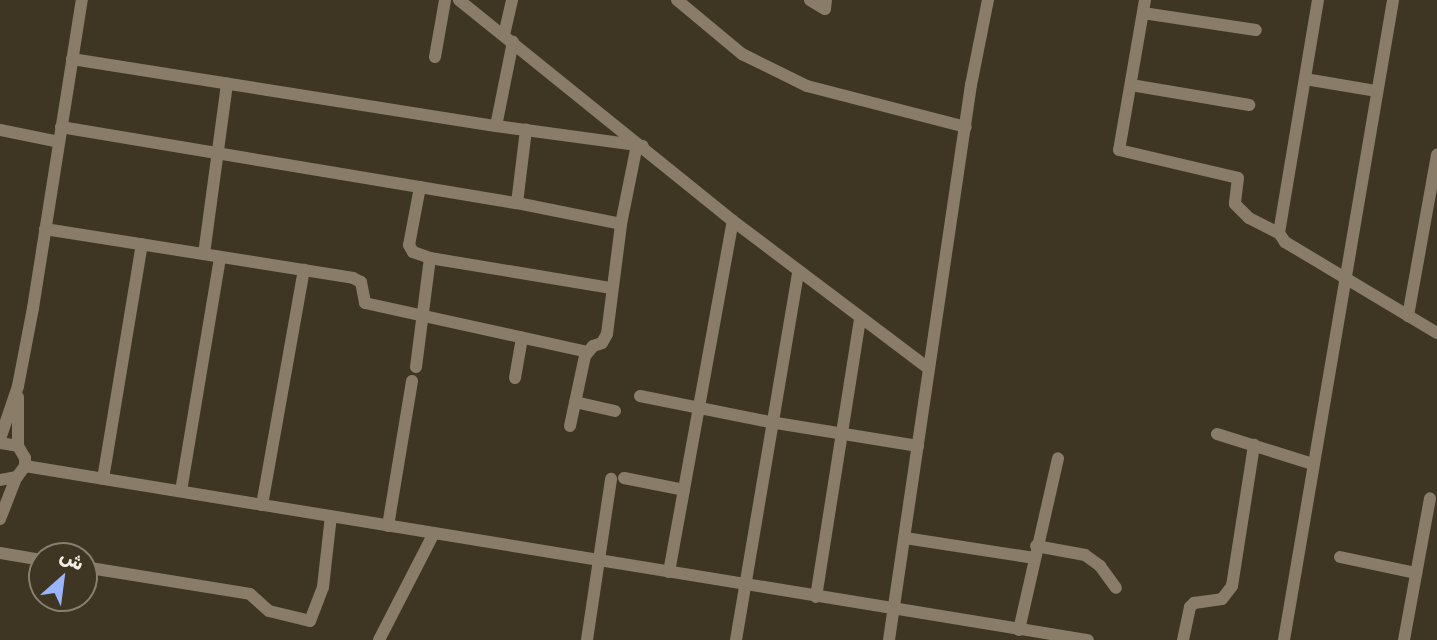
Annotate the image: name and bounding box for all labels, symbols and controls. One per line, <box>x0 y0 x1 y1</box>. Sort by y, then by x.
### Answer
north arrow <box>28 542 98 612</box>
text: ش <box>56 544 88 576</box>

